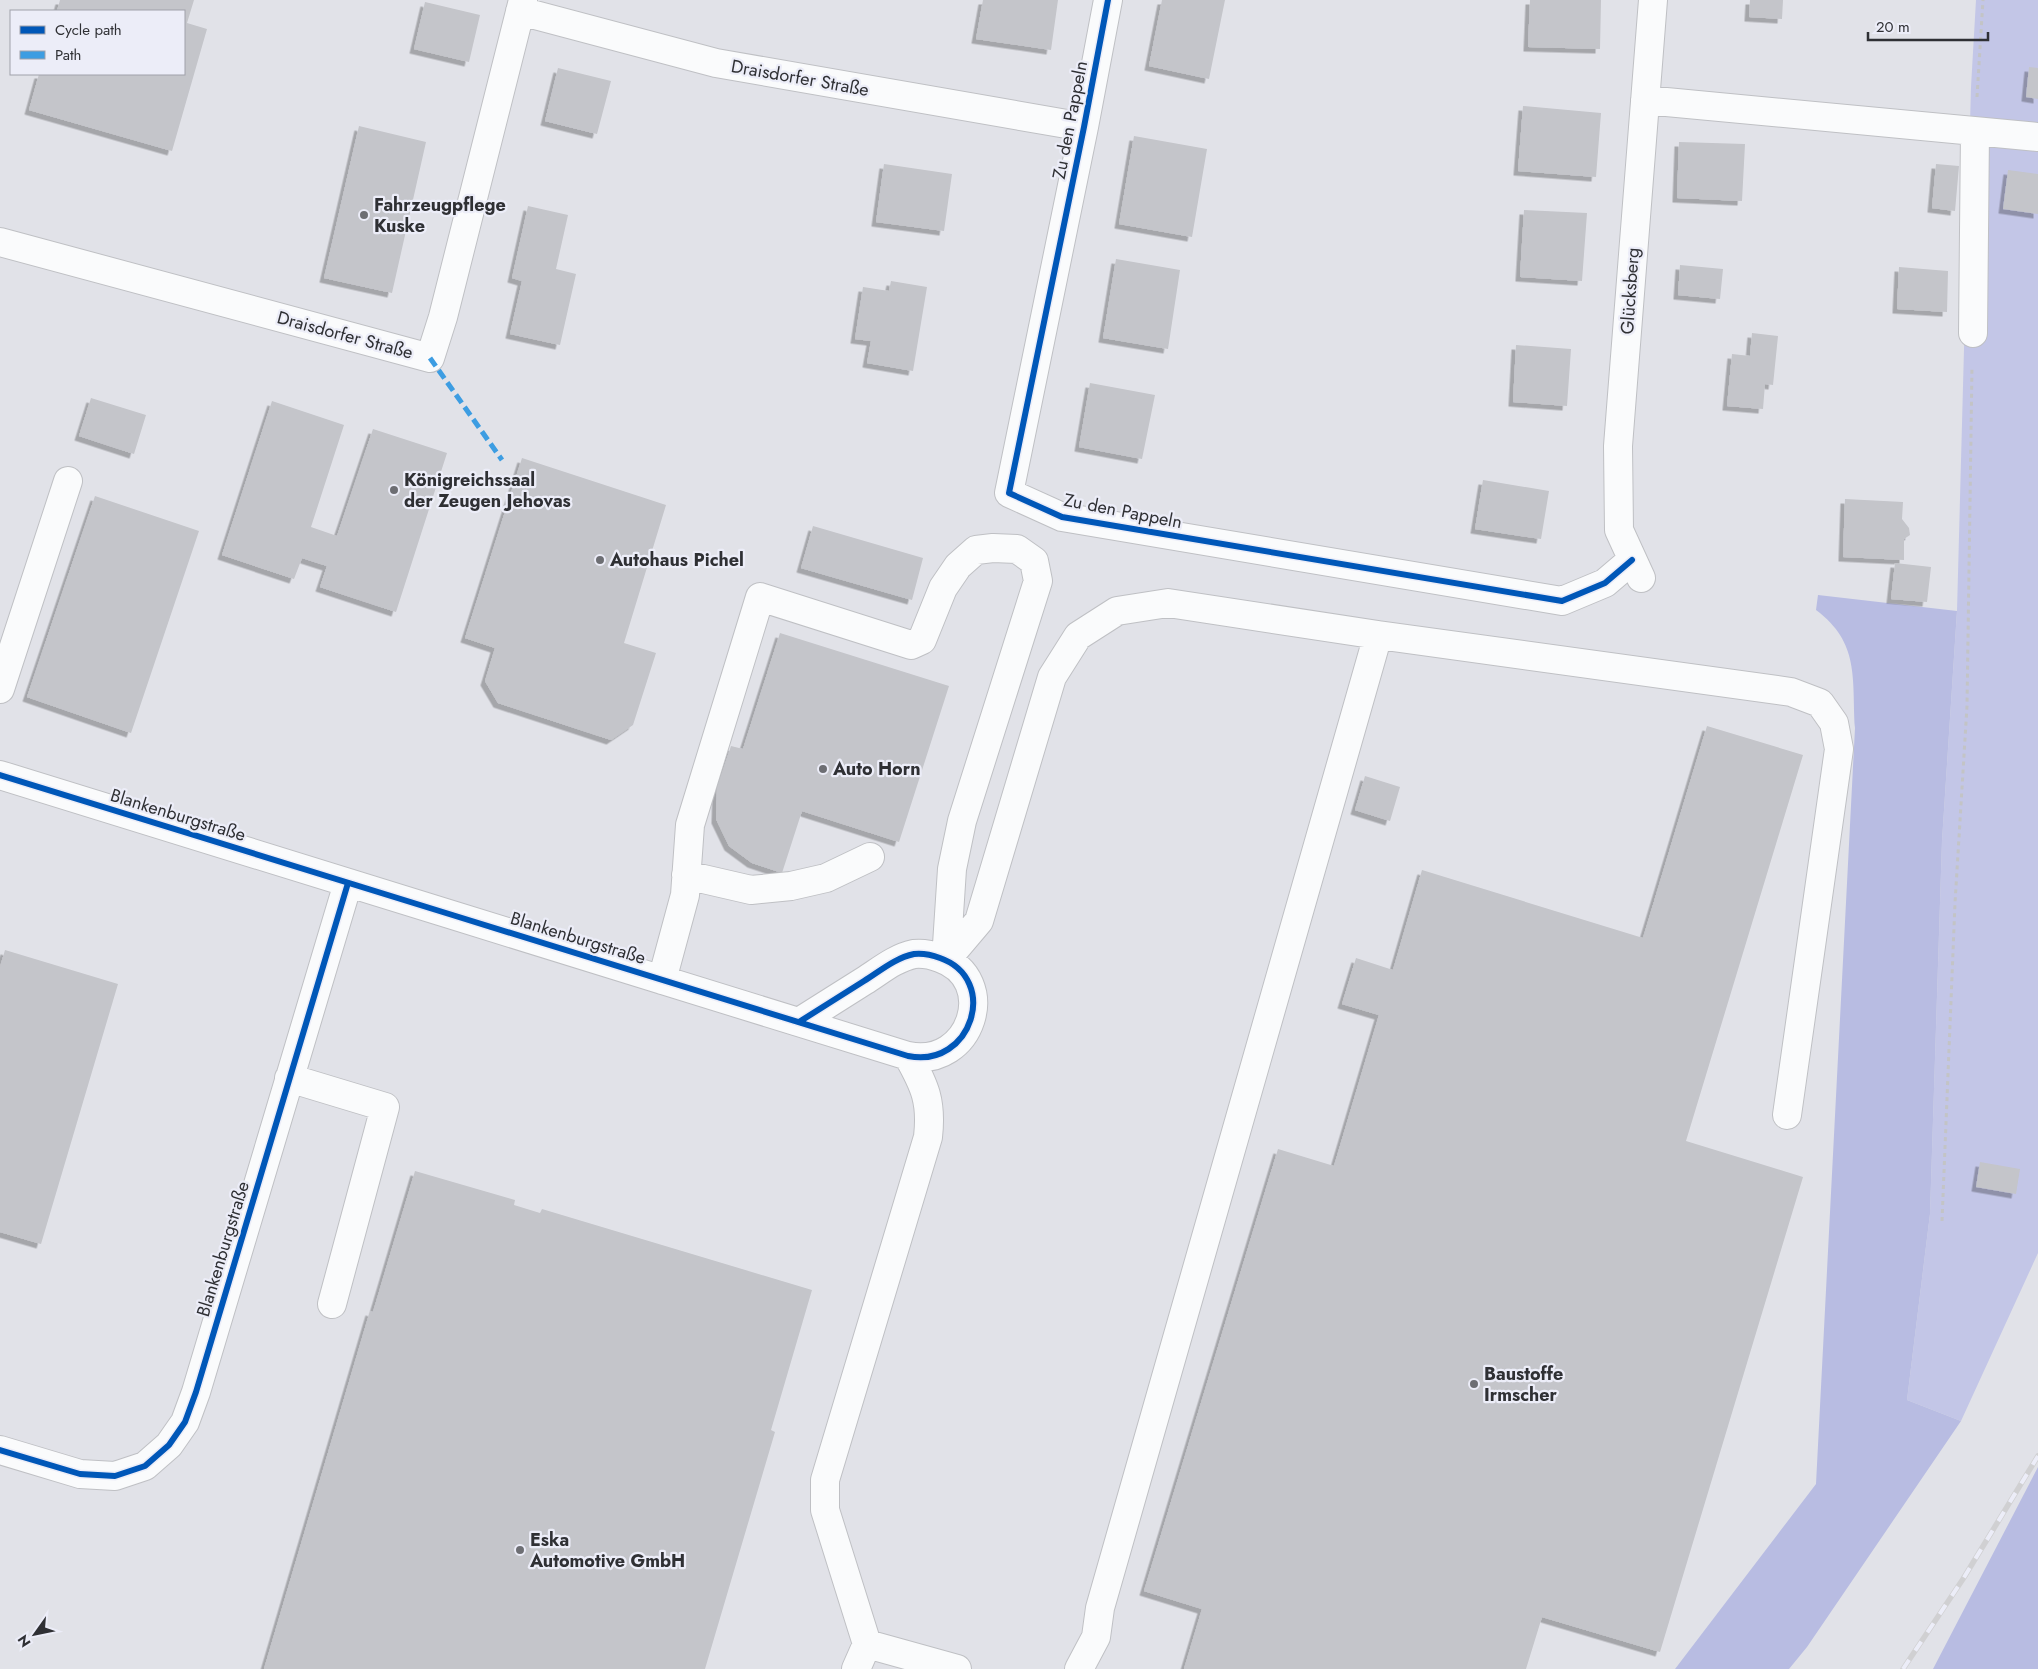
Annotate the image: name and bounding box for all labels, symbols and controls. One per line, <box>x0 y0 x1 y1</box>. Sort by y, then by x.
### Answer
legend <box>10 10 185 75</box>
scale bar <box>1868 10 1988 42</box>
text: 20 m <box>1876 16 1910 38</box>
text: Cycle path <box>55 19 122 41</box>
text: Path <box>55 44 81 66</box>
street label: Draisdorfer Straße <box>729 53 871 103</box>
street label: Zu den Pappeln <box>1046 59 1094 181</box>
place label: Fahrzeugpflege Kuske <box>374 192 506 239</box>
marker: Fahrzeugpflege Kuske <box>358 209 370 221</box>
street label: Glücksberg <box>1614 247 1646 335</box>
street label: Draisdorfer Straße <box>274 304 416 366</box>
place label: Königreichssaal der Zeugen Jehovas <box>404 467 571 514</box>
marker: Königreichssaal der Zeugen Jehovas <box>388 484 400 496</box>
street label: Zu den Pappeln <box>1062 487 1184 535</box>
place label: Autohaus Pichel <box>609 547 744 573</box>
marker: Autohaus Pichel <box>594 554 606 566</box>
place label: Auto Horn <box>832 756 920 782</box>
marker: Auto Horn <box>817 763 829 775</box>
street label: Blankenburgstraße <box>107 782 249 848</box>
street label: Blankenburgstraße <box>507 905 649 971</box>
street label: Blankenburgstraße <box>190 1178 256 1320</box>
place label: Baustoffe Irmscher <box>1484 1361 1563 1408</box>
marker: Baustoffe Irmscher <box>1468 1378 1480 1390</box>
place label: Eska Automotive GmbH <box>529 1527 685 1574</box>
marker: Eska Automotive GmbH <box>514 1544 526 1556</box>
north arrow <box>10 1609 60 1659</box>
text: N <box>13 1631 36 1651</box>

